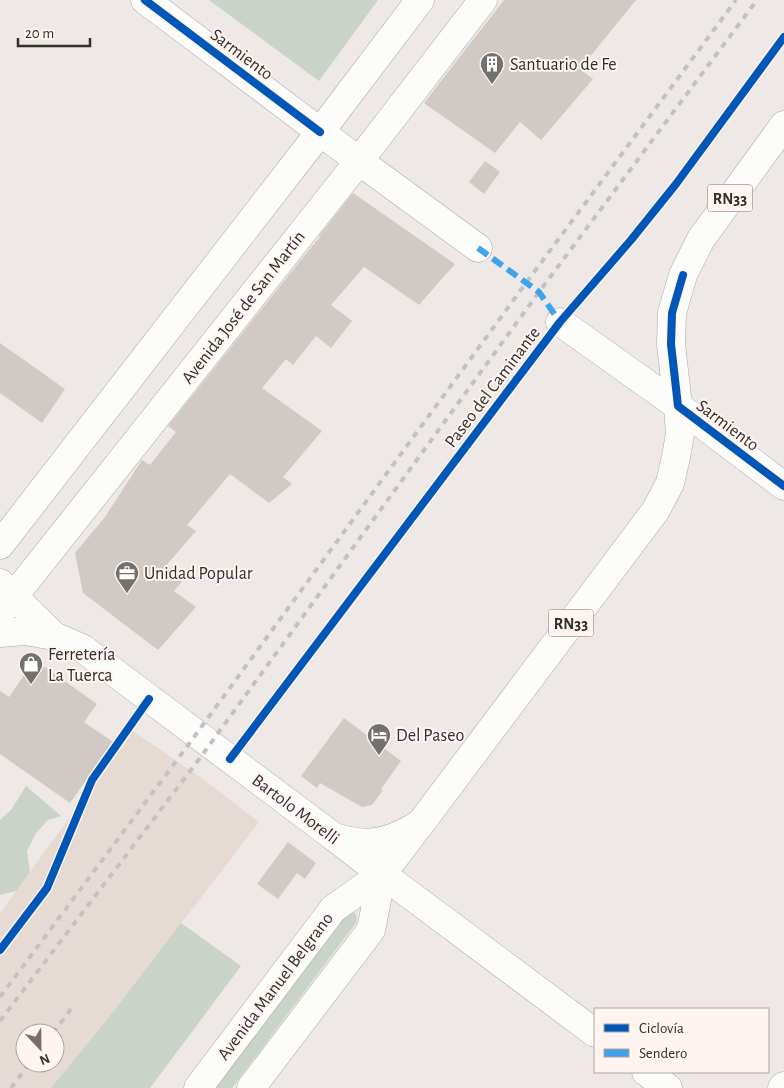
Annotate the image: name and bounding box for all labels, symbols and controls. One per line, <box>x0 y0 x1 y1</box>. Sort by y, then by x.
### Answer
scale bar <box>18 15 90 47</box>
text: 20 m <box>25 26 54 41</box>
street label: Sarmiento <box>207 26 276 84</box>
building icon: Santuario de Fe <box>479 51 505 85</box>
place label: Santuario de Fe <box>510 56 617 74</box>
road number: RN33 <box>708 184 752 212</box>
street label: Avenida José de San Martín <box>179 228 309 387</box>
street label: Paseo del Caminante <box>442 324 544 451</box>
street label: Sarmiento <box>693 397 762 455</box>
office icon: Unidad Popular <box>114 560 140 594</box>
place label: Unidad Popular <box>144 565 253 583</box>
road number: RN33 <box>548 610 594 636</box>
place label: Ferretería La Tuerca <box>48 646 116 685</box>
shop icon: Ferretería La Tuerca <box>18 651 44 685</box>
hotel icon: Del Paseo <box>366 722 392 756</box>
place label: Del Paseo <box>396 727 465 745</box>
street label: Bartolo Morelli <box>248 771 342 848</box>
street label: Avenida Manuel Belgrano <box>215 910 337 1064</box>
legend <box>594 1008 769 1073</box>
text: Ciclovía <box>639 1021 684 1036</box>
north arrow <box>15 1023 65 1073</box>
text: Sendero <box>639 1046 687 1061</box>
text: N <box>37 1051 52 1067</box>

